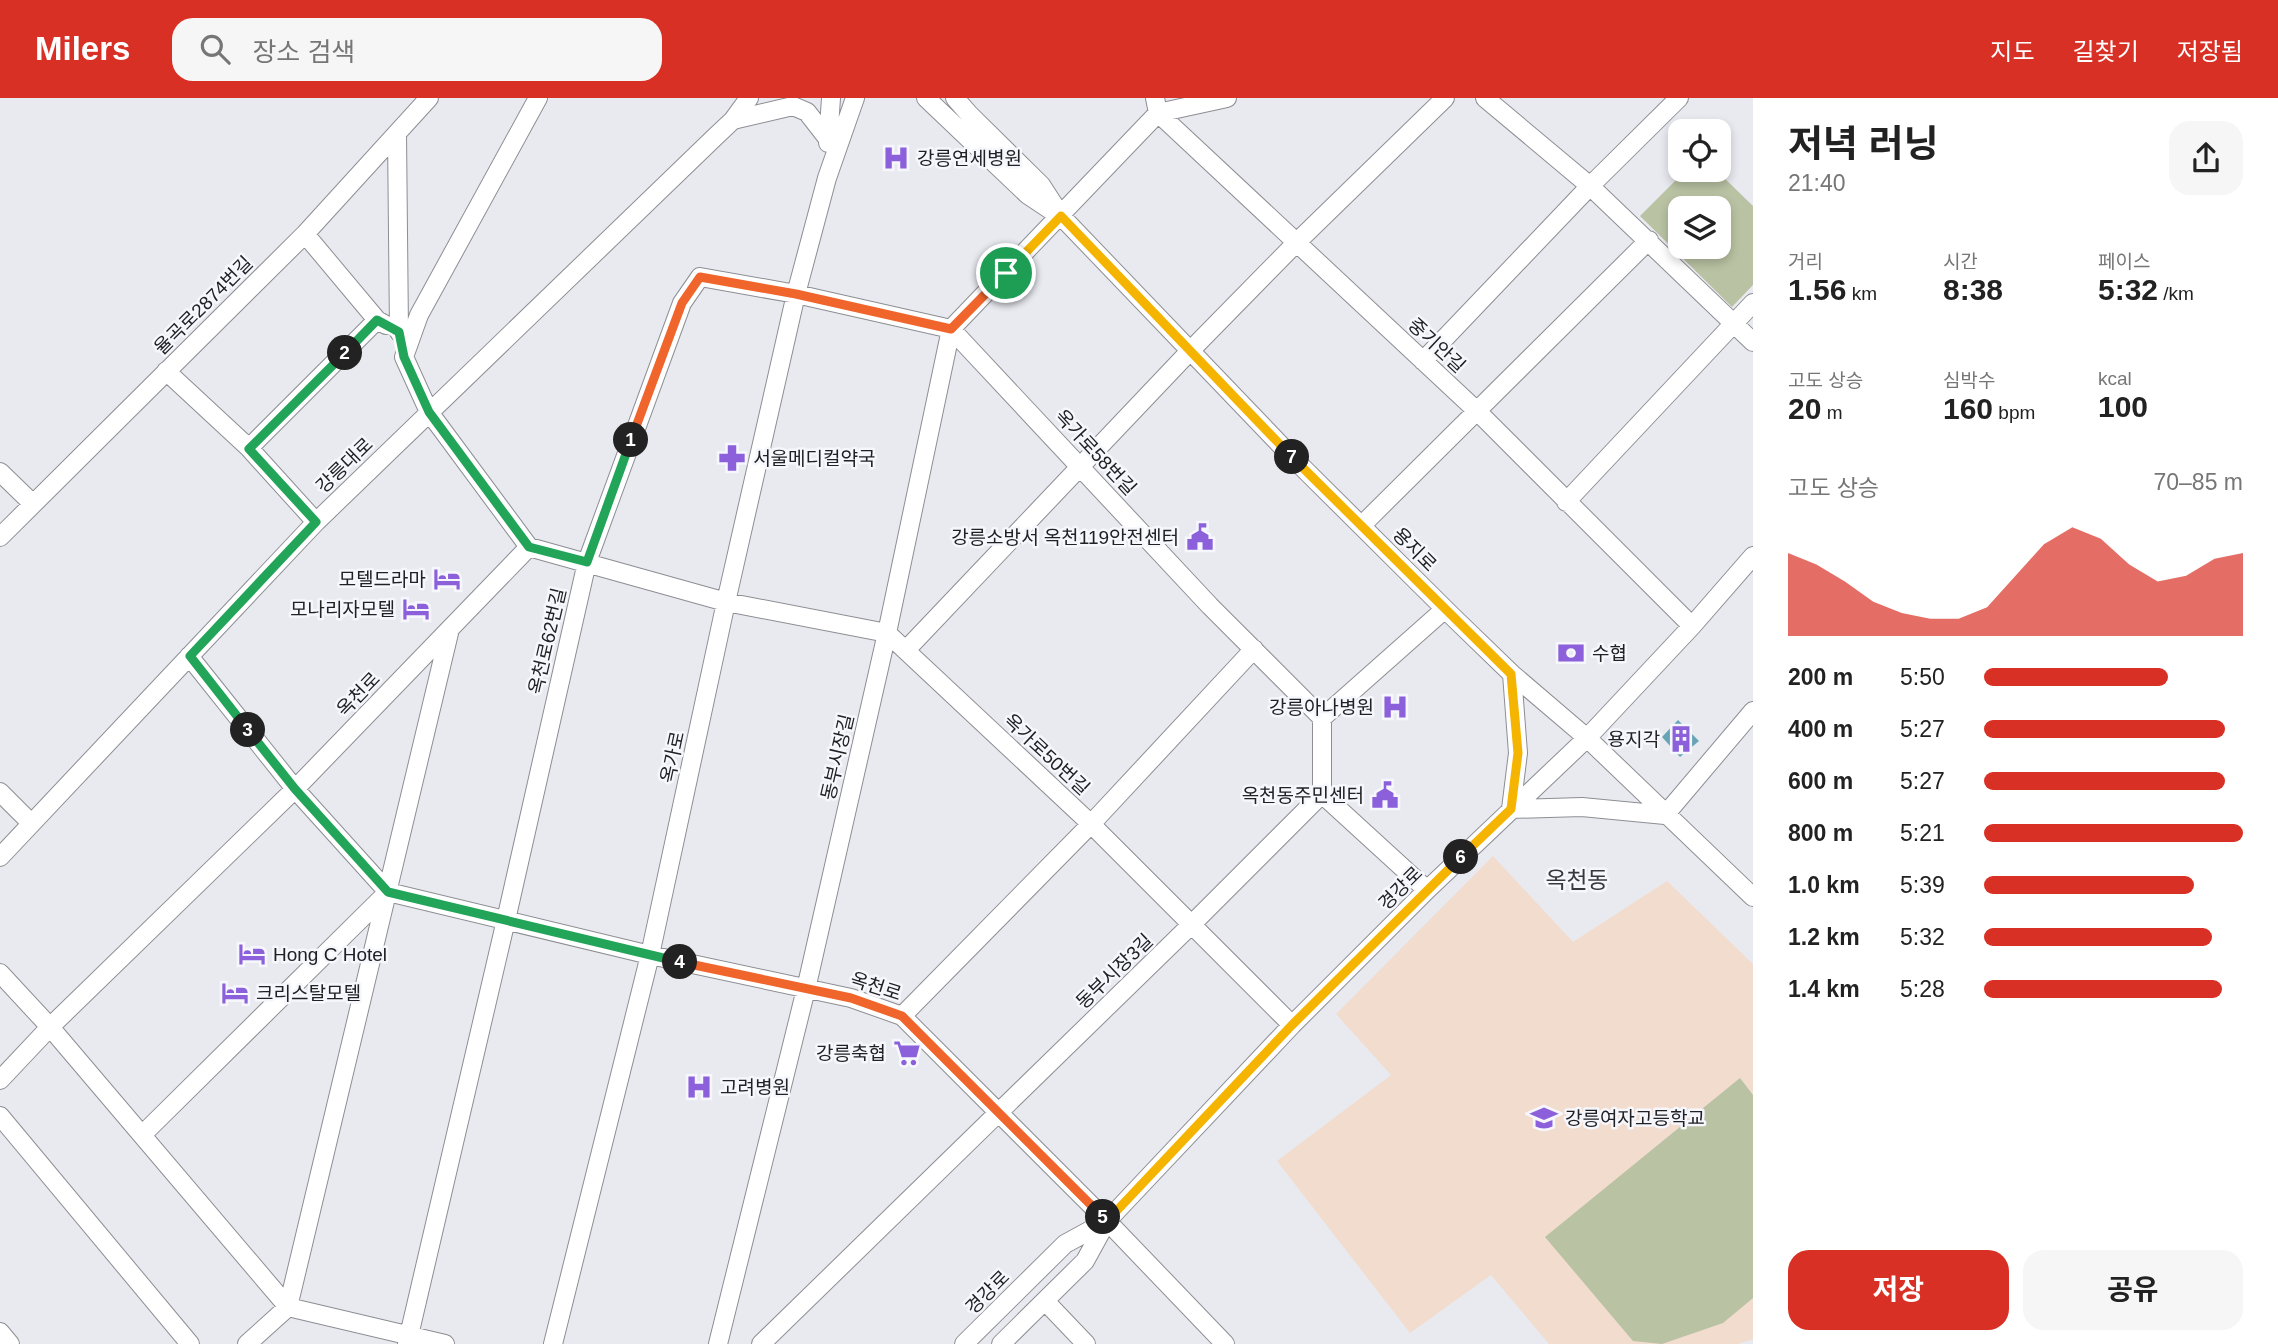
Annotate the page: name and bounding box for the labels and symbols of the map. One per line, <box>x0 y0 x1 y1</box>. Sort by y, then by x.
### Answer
hospital icon: 강릉연세병원 <box>881 143 911 173</box>
place label: 강릉연세병원 <box>917 148 1022 169</box>
pin <box>976 243 1036 303</box>
street label: 율곡로2874번길 <box>150 252 257 359</box>
street label: 중기안길 <box>1404 314 1469 377</box>
pin: 2 <box>328 336 362 370</box>
street label: 옥가로58번길 <box>1051 405 1140 499</box>
pin: 1 <box>614 422 648 458</box>
street label: 강릉대로 <box>312 434 377 497</box>
pin: 7 <box>1274 440 1310 474</box>
pharmacy icon: 서울메디컬약국 <box>717 443 747 473</box>
place label: 서울메디컬약국 <box>753 448 875 469</box>
public building icon: 강릉소방서 옥천119안전센터 <box>1185 522 1215 552</box>
street label: 용지로 <box>1389 523 1441 575</box>
place label: 강릉소방서 옥천119안전센터 <box>951 527 1179 548</box>
hotel icon: 모텔드라마 <box>432 564 462 594</box>
place label: 모텔드라마 <box>339 569 426 590</box>
street label: 옥천로62번길 <box>525 586 570 696</box>
hotel icon: 모나리자모텔 <box>401 594 431 624</box>
place label: 모나리자모텔 <box>290 599 395 620</box>
bank icon: 수협 <box>1556 638 1586 668</box>
place label: 수협 <box>1592 643 1627 664</box>
street label: 옥천로 <box>333 668 384 721</box>
hospital icon: 강릉아나병원 <box>1380 692 1410 722</box>
place label: 강릉아나병원 <box>1269 697 1374 718</box>
street label: 옥가로50번길 <box>1000 710 1094 799</box>
pin: 3 <box>230 712 266 748</box>
street label: 동부시장길 <box>817 712 858 802</box>
building icon: 용지각 <box>1666 724 1696 754</box>
street label: 옥가로 <box>657 729 688 785</box>
place label: 용지각 <box>1608 729 1661 750</box>
public building icon: 옥천동주민센터 <box>1370 780 1400 810</box>
place label: 옥천동주민센터 <box>1242 785 1364 806</box>
pin: 6 <box>1444 840 1478 874</box>
street label: 경강로 <box>1374 862 1426 914</box>
district label: 옥천동 <box>1545 867 1609 893</box>
street label: 동부시장3길 <box>1072 930 1157 1013</box>
hotel icon: Hong C Hotel <box>237 939 267 969</box>
place label: Hong C Hotel <box>273 944 387 965</box>
pin: 4 <box>662 944 698 980</box>
street label: 옥천로 <box>848 968 904 1005</box>
hotel icon: 크리스탈모텔 <box>220 978 250 1008</box>
place label: 크리스탈모텔 <box>256 983 361 1004</box>
supermarket icon: 강릉축협 <box>892 1038 922 1068</box>
place label: 강릉축협 <box>816 1043 886 1064</box>
hospital icon: 고려병원 <box>684 1072 714 1102</box>
place label: 고려병원 <box>720 1077 790 1098</box>
school or university icon: 강릉여자고등학교 <box>1529 1103 1559 1133</box>
place label: 강릉여자고등학교 <box>1565 1108 1705 1129</box>
pin: 5 <box>1086 1200 1120 1234</box>
street label: 경강로 <box>961 1266 1013 1318</box>

